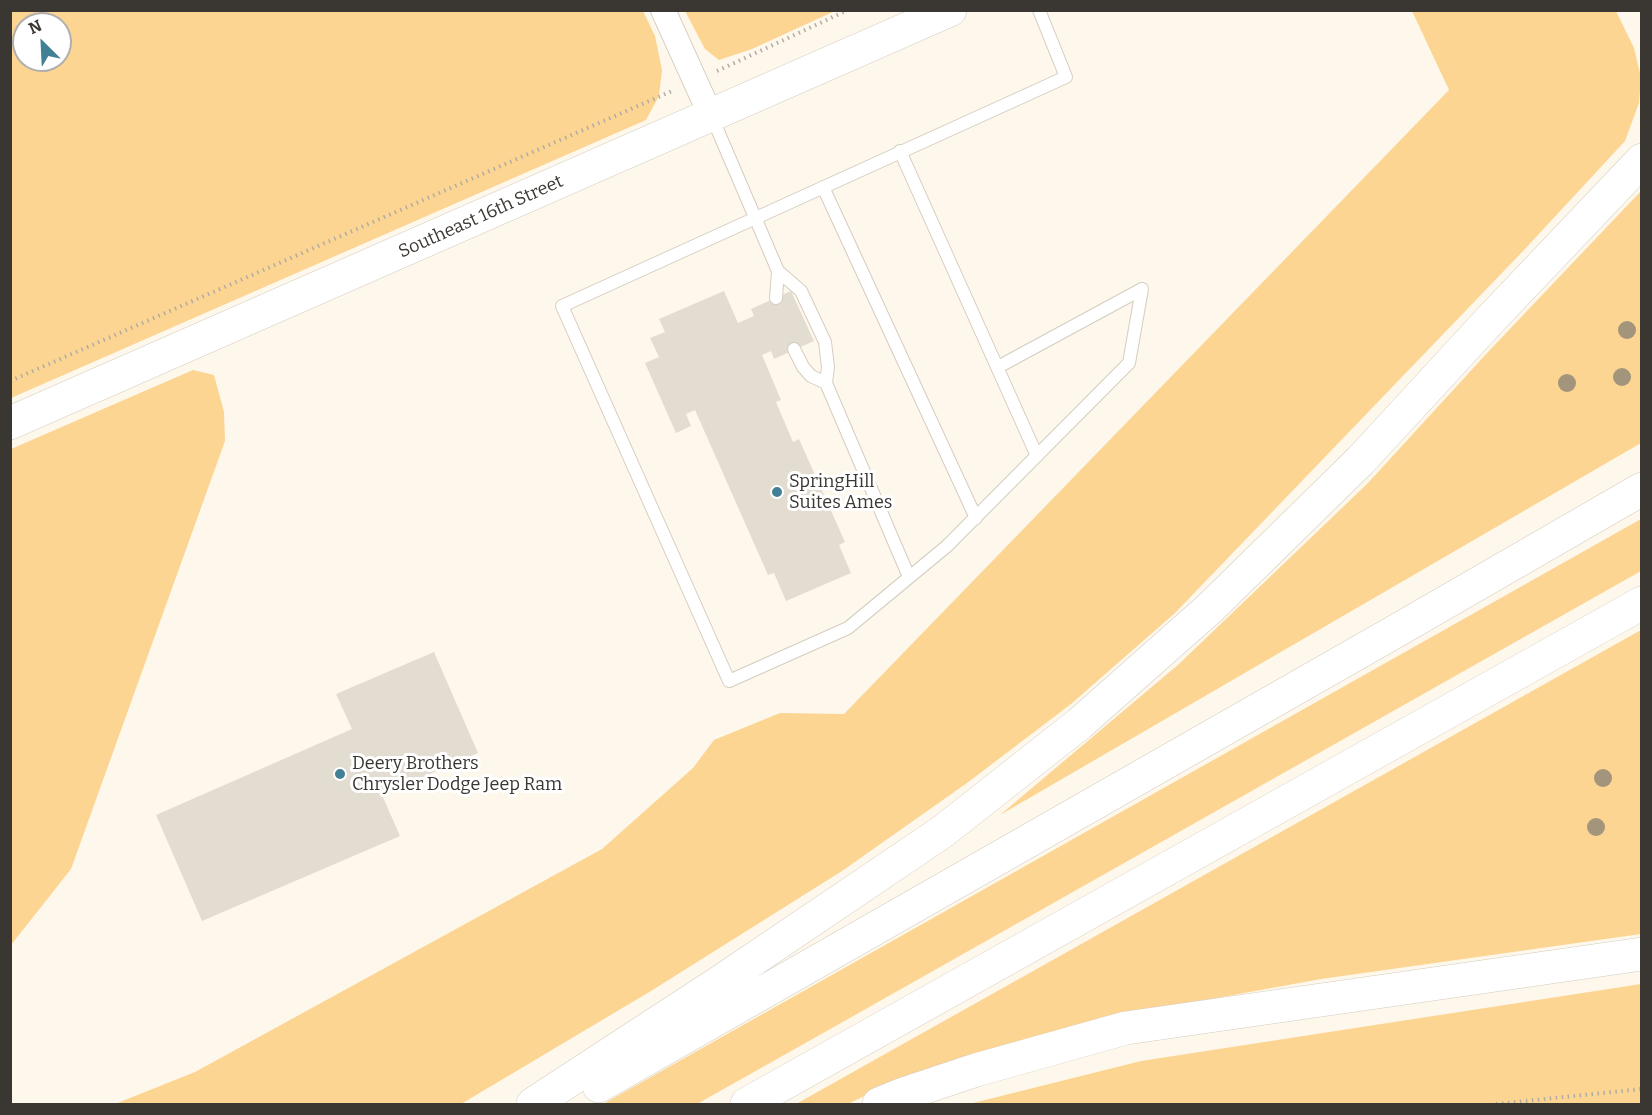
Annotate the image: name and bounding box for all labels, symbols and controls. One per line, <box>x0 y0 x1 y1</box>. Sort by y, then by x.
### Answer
north arrow <box>12 12 72 72</box>
text: N <box>26 16 45 38</box>
street label: Southeast 16th Street <box>395 171 567 263</box>
place label: SpringHill Suites Ames <box>789 471 892 514</box>
marker: SpringHill Suites Ames <box>770 485 784 499</box>
place label: Deery Brothers Chrysler Dodge Jeep Ram <box>352 753 562 795</box>
marker: Deery Brothers Chrysler Dodge Jeep Ram <box>333 767 347 781</box>

